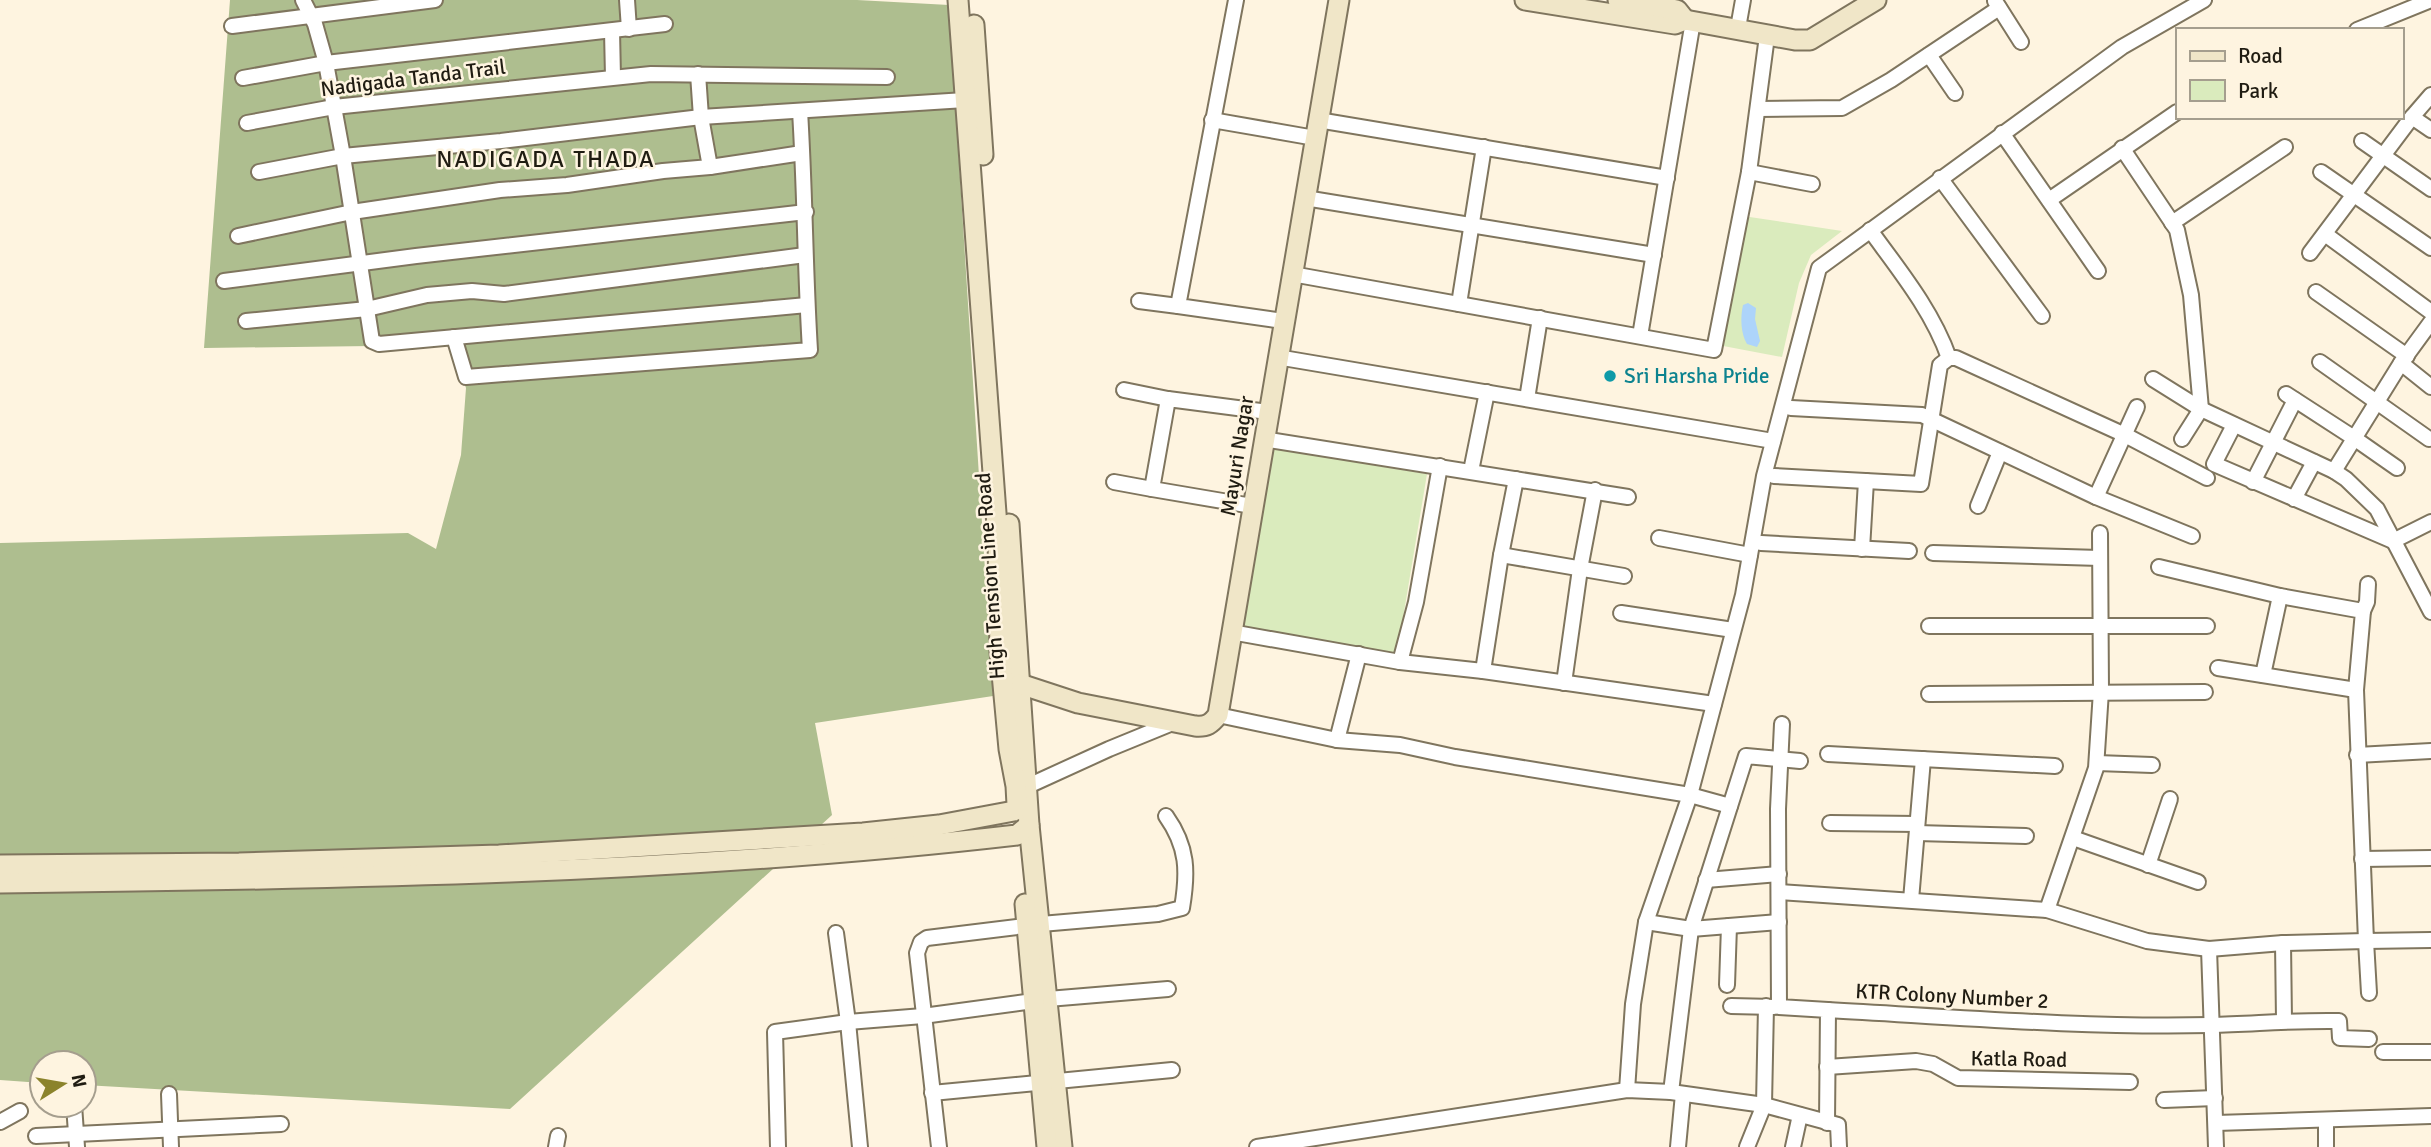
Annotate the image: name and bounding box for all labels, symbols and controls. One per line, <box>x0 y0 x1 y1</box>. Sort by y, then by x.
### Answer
legend <box>2176 28 2403 119</box>
text: Road <box>2238 43 2283 69</box>
street label: Nadigada Tanda Trail <box>319 54 507 102</box>
text: Park <box>2238 78 2279 104</box>
district label: NADIGADA THADA <box>436 144 656 174</box>
place label: Sri Harsha Pride <box>1624 363 1770 389</box>
marker: Sri Harsha Pride <box>1602 368 1618 384</box>
street label: Mayuri Nagar <box>1215 394 1259 518</box>
street label: High Tension Line Road <box>970 472 1010 680</box>
street label: KTR Colony Number 2 <box>1855 978 2049 1014</box>
street label: Katla Road <box>1970 1045 2068 1073</box>
north arrow <box>28 1049 98 1119</box>
text: N <box>66 1072 92 1090</box>

